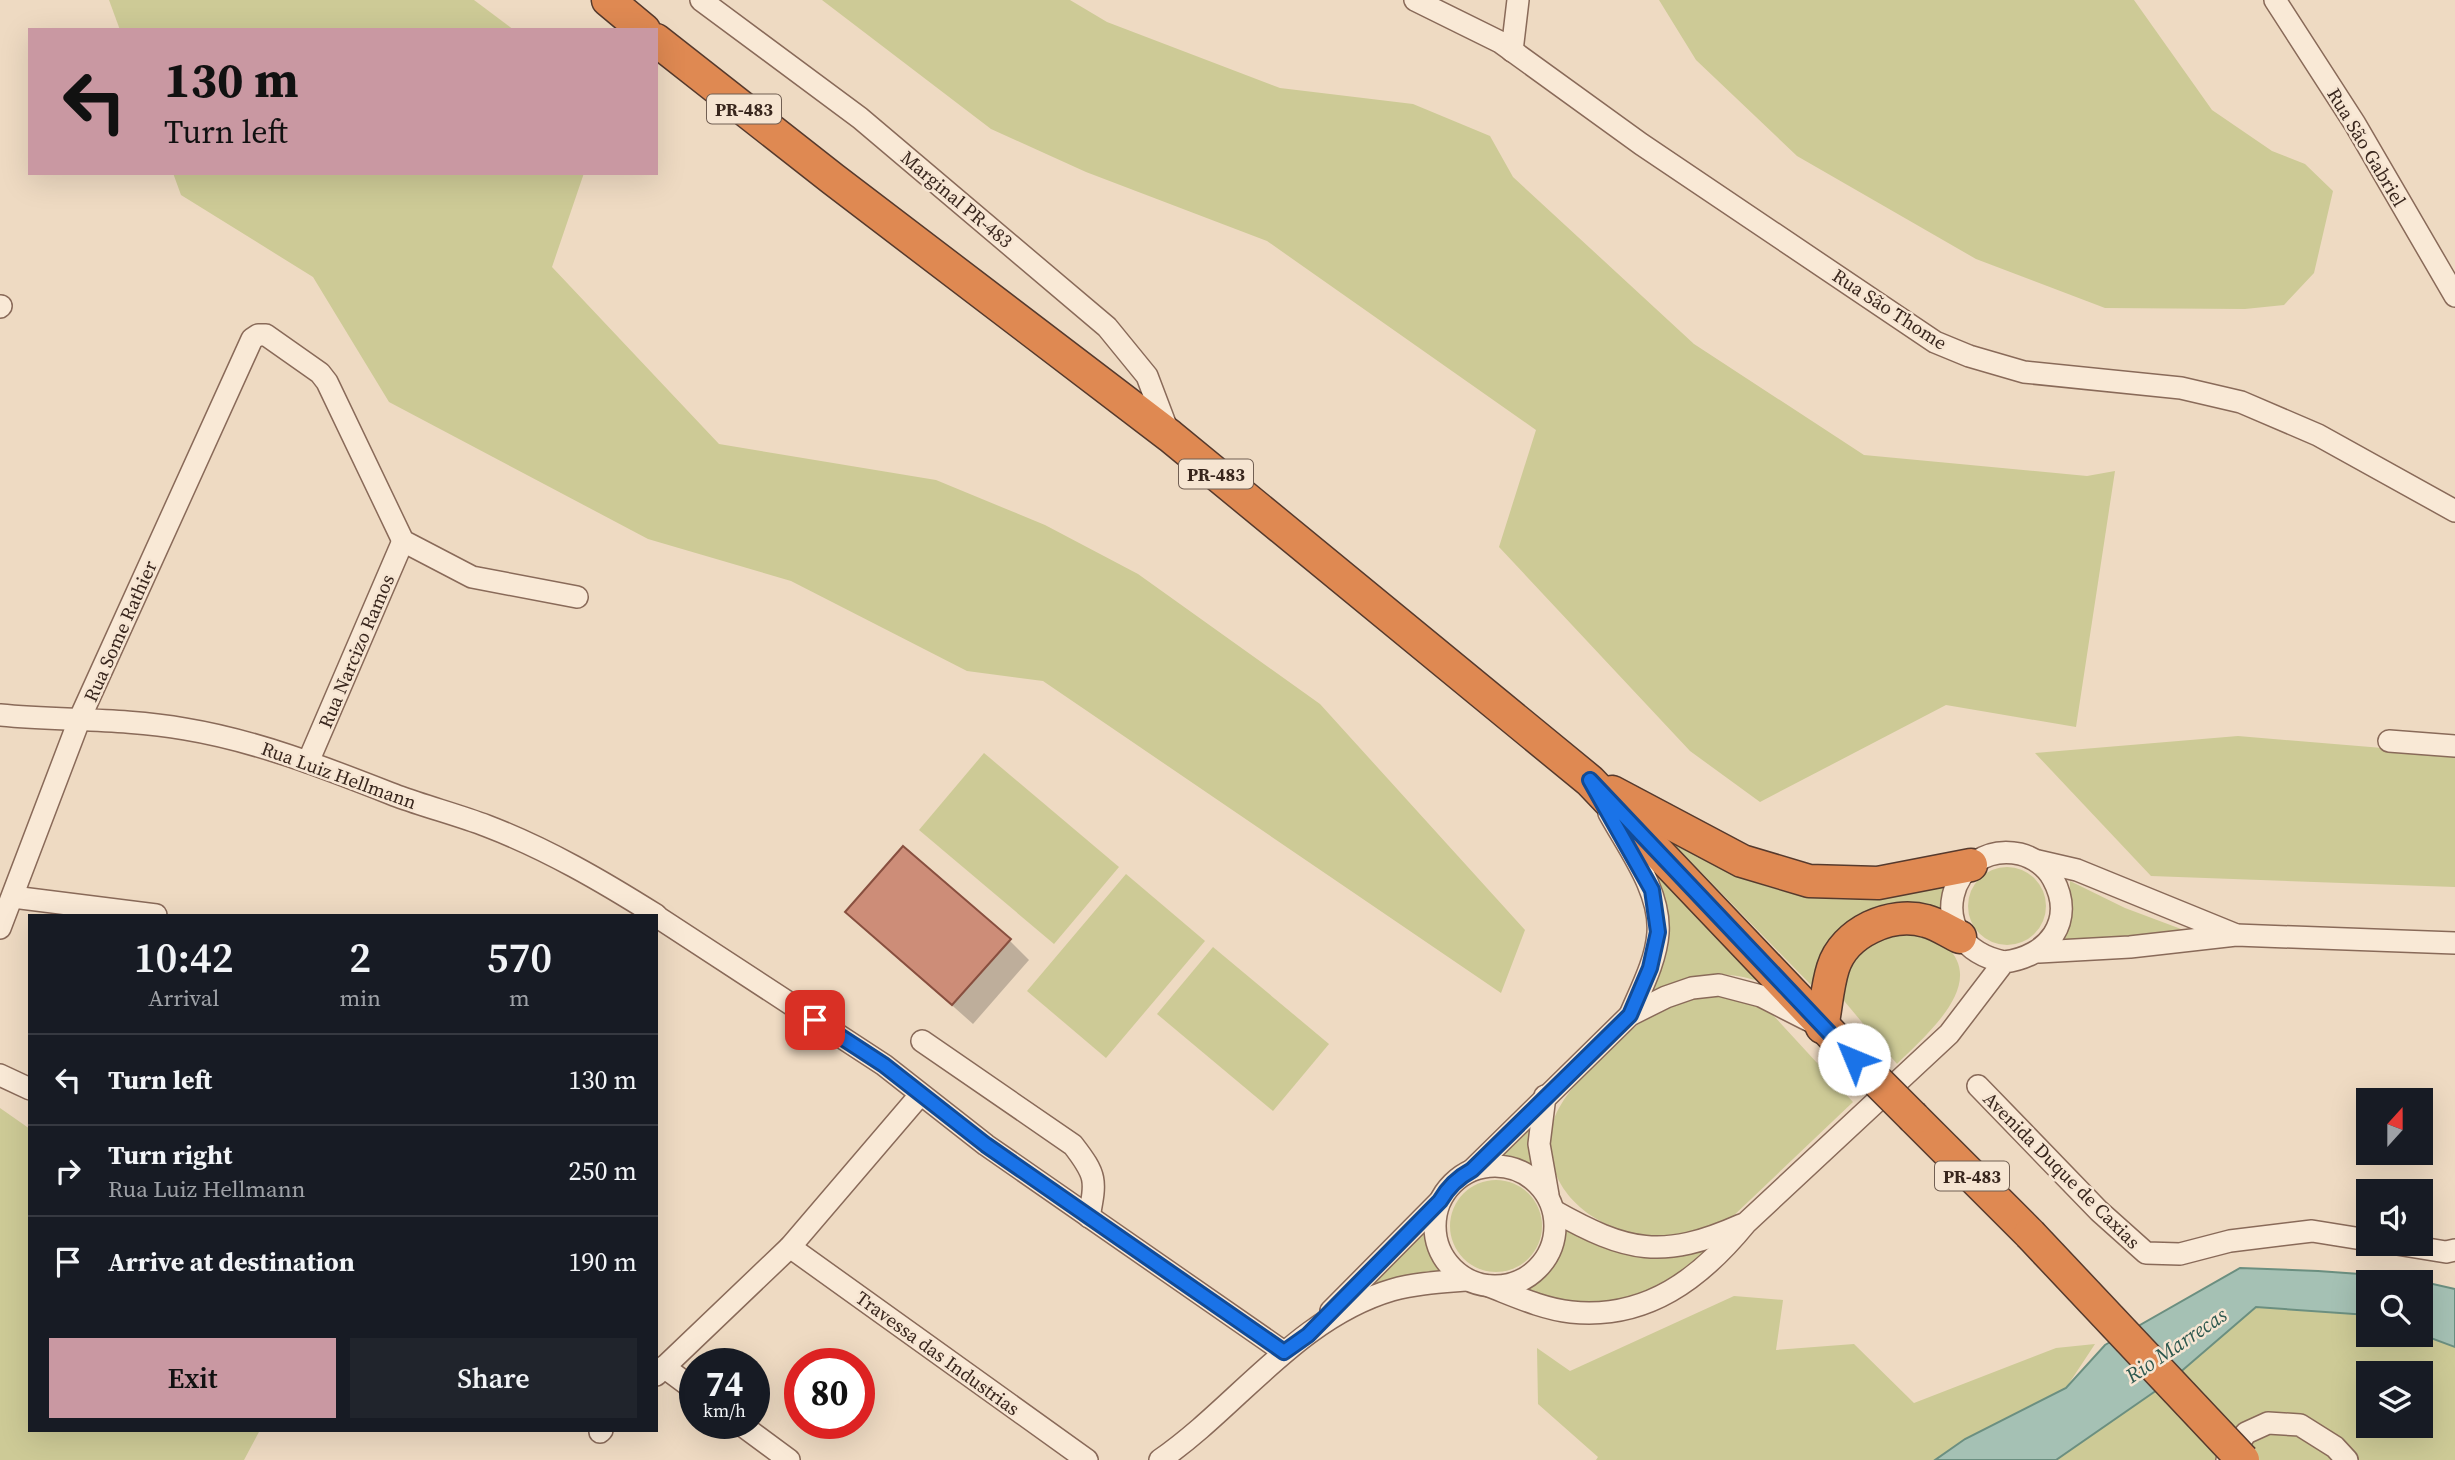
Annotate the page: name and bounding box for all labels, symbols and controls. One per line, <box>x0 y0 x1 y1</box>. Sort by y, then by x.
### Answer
text: 130 m <box>164 46 299 113</box>
icon: left <box>49 56 140 147</box>
street label: Rua São Gabriel <box>2321 83 2413 211</box>
road number: PR-483 <box>707 94 781 124</box>
text: Turn left <box>164 110 288 154</box>
street label: Marginal PR-483 <box>896 145 1018 253</box>
street label: Rua São Thome <box>1828 262 1952 356</box>
road number: PR-483 <box>1179 460 1253 488</box>
street label: Rua Some Rathier <box>77 556 163 706</box>
street label: Rua Narcizo Ramos <box>312 570 400 732</box>
street label: Rua Luiz Hellmann <box>258 735 420 815</box>
text: 10:42 <box>134 928 234 986</box>
text: 2 <box>349 928 371 986</box>
text: 570 <box>487 928 552 986</box>
text: Arrival <box>148 982 219 1014</box>
text: min <box>339 982 381 1014</box>
text: m <box>509 982 530 1014</box>
pin <box>785 990 845 1050</box>
icon: arrive <box>796 1001 834 1039</box>
position arrow <box>1817 1022 1891 1096</box>
icon: left <box>49 1061 87 1099</box>
text: Turn left <box>108 1062 212 1098</box>
text: 130 m <box>569 1062 637 1098</box>
street label: Avenida Duque de Caxias <box>1978 1086 2146 1254</box>
north arrow <box>2356 1088 2432 1166</box>
map controls <box>2356 1088 2433 1438</box>
text: Turn right <box>108 1137 232 1173</box>
icon: right <box>49 1152 87 1190</box>
text: 250 m <box>569 1153 637 1189</box>
road number: PR-483 <box>1935 1162 2009 1190</box>
text: Rua Luiz Hellmann <box>108 1173 306 1205</box>
button: sound <box>2356 1179 2433 1256</box>
icon: arrive <box>49 1243 87 1281</box>
text: Arrive at destination <box>108 1244 355 1280</box>
text: 190 m <box>569 1244 637 1280</box>
button: search <box>2356 1270 2433 1347</box>
street label: Travessa das Industrias <box>851 1285 1025 1421</box>
water label: Rio Marrecas <box>2119 1300 2233 1390</box>
button: Exit <box>49 1338 336 1418</box>
button: Share <box>350 1338 637 1418</box>
speed limit sign: 80 <box>784 1348 875 1439</box>
text: 74 <box>706 1360 743 1408</box>
button: layers <box>2356 1361 2433 1438</box>
text: km/h <box>703 1398 746 1423</box>

